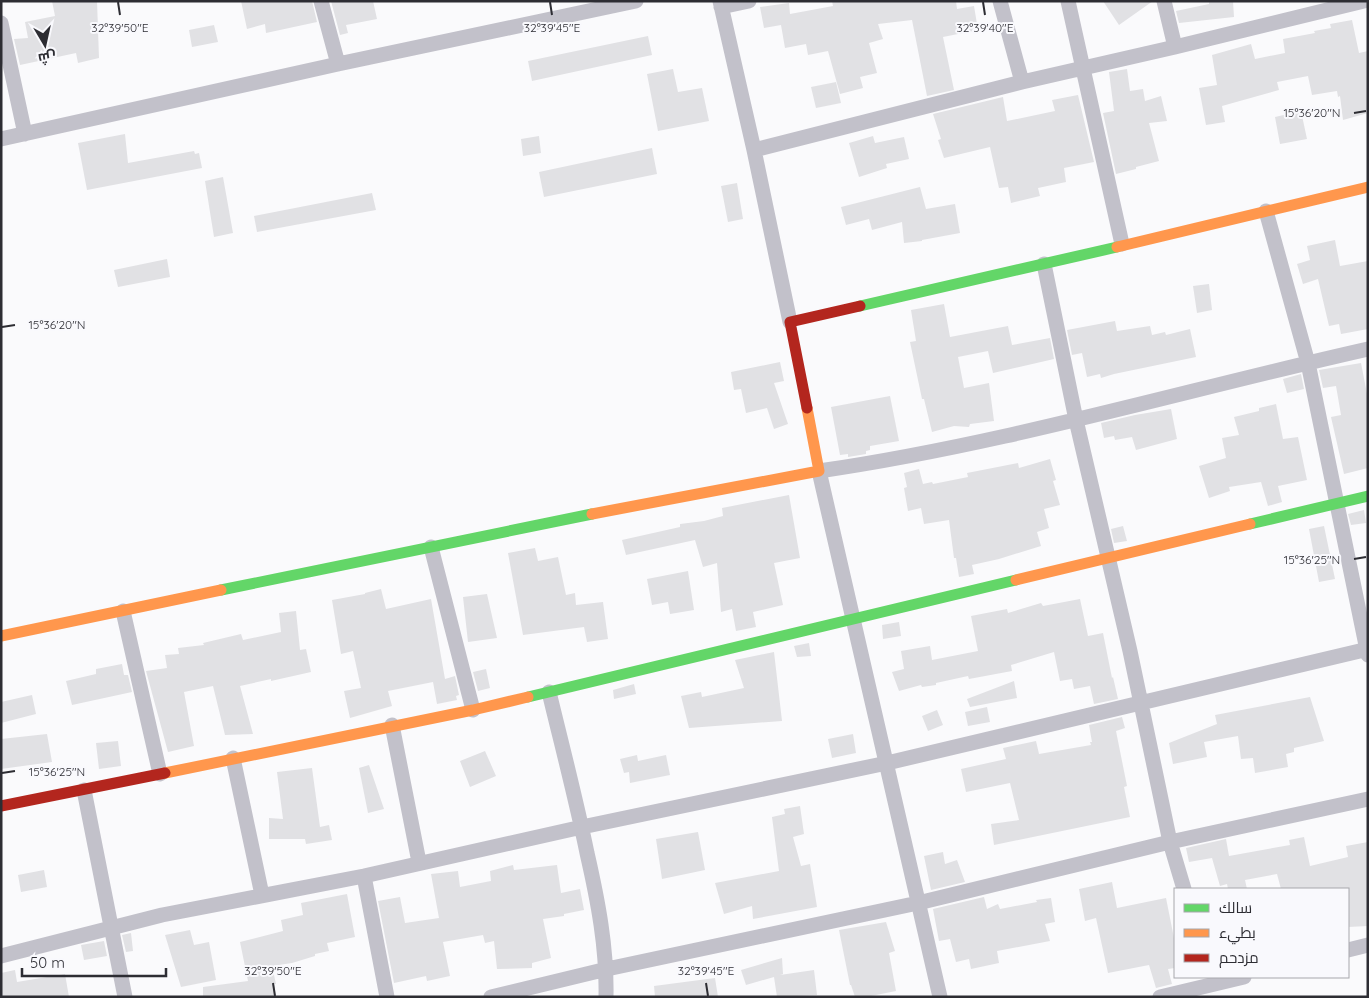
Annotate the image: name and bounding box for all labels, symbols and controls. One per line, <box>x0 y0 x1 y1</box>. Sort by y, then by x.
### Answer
north arrow <box>20 20 70 70</box>
text: 32°39'50"E <box>91 20 149 35</box>
text: 32°39'45"E <box>524 20 580 35</box>
text: 32°39'40"E <box>956 20 1014 35</box>
text: ش <box>37 48 57 68</box>
text: 15°36'20"N <box>1283 105 1341 120</box>
text: 15°36'20"N <box>28 317 86 332</box>
text: 15°36'25"N <box>1284 552 1340 567</box>
text: 15°36'25"N <box>29 764 85 779</box>
legend <box>1174 888 1349 978</box>
text: سالك <box>1219 898 1252 917</box>
text: بطيء <box>1219 923 1256 945</box>
scale bar <box>22 946 166 978</box>
text: مزدحم <box>1219 948 1259 968</box>
text: 50 m <box>30 953 65 972</box>
text: 32°39'50"E <box>244 963 302 978</box>
text: 32°39'45"E <box>678 963 734 978</box>

